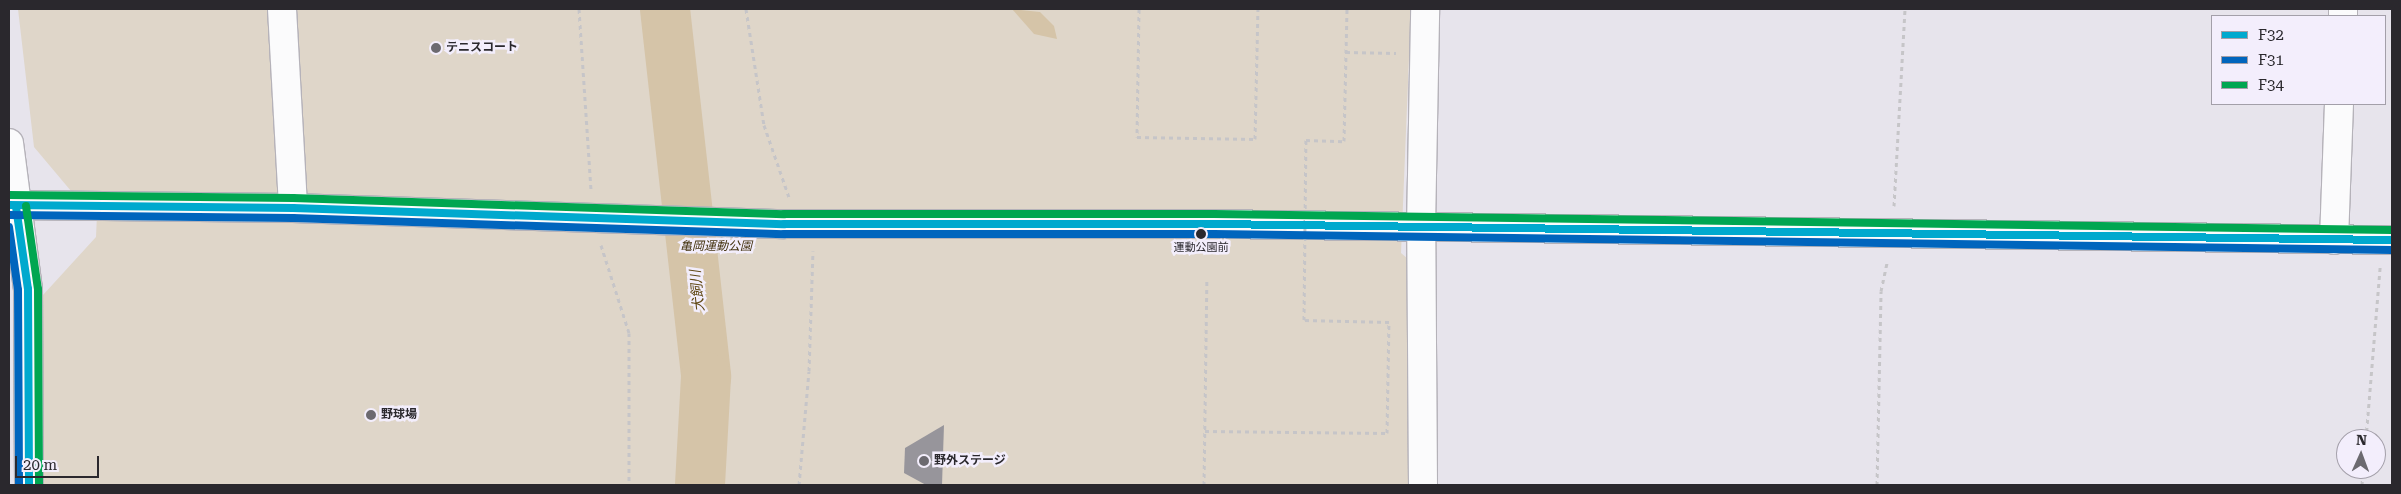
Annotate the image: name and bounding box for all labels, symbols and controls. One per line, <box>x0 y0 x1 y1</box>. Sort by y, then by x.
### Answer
legend <box>2211 15 2386 105</box>
text: F32 <box>2258 26 2284 44</box>
place label: テニスコート <box>446 41 518 55</box>
marker: テニスコート <box>430 42 442 54</box>
text: F31 <box>2258 51 2284 69</box>
text: F34 <box>2258 76 2284 94</box>
marker: 運動公園前 <box>1196 229 1206 239</box>
park label: 亀岡運動公園 <box>680 240 752 254</box>
place label: 運動公園前 <box>1174 241 1228 255</box>
water label: 犬飼川 <box>686 269 708 313</box>
place label: 野球場 <box>381 408 417 422</box>
marker: 野球場 <box>365 409 377 421</box>
north arrow <box>2336 429 2386 479</box>
text: N <box>2356 432 2367 448</box>
scale bar <box>18 446 101 478</box>
place label: 野外ステージ <box>934 454 1006 468</box>
marker: 野外ステージ <box>918 455 930 467</box>
text: 20 m <box>23 456 57 474</box>

